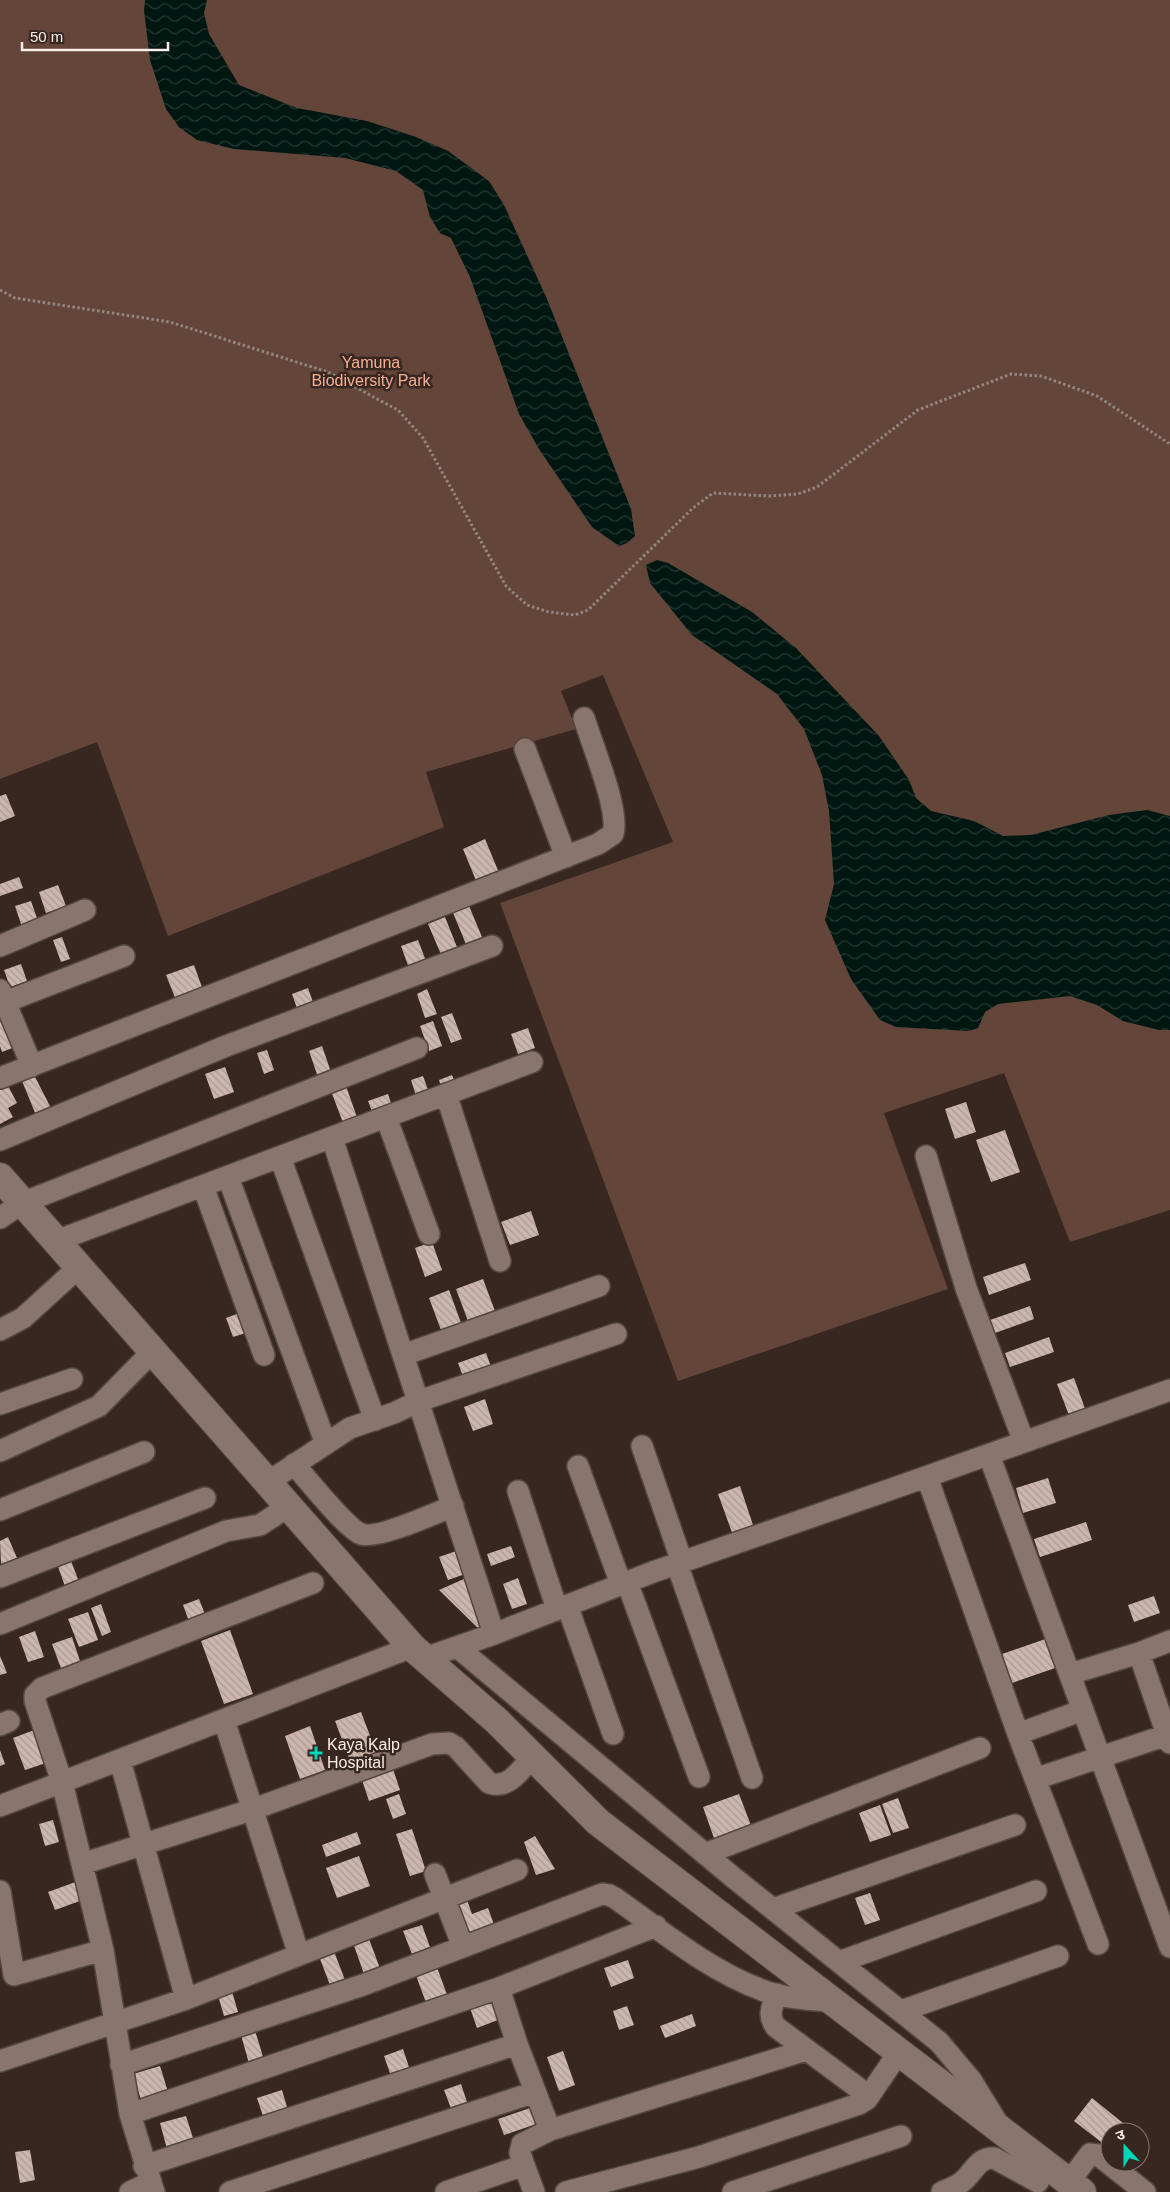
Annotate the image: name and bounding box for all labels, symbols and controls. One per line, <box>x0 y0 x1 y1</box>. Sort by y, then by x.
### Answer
scale bar <box>22 20 169 52</box>
text: 50 m <box>30 28 63 45</box>
park label: Yamuna Biodiversity Park <box>311 354 432 389</box>
place label: Kaya Kalp Hospital <box>327 1736 400 1771</box>
marker: Kaya Kalp Hospital <box>309 1746 323 1760</box>
north arrow <box>1100 2122 1150 2172</box>
text: उ <box>1114 2126 1128 2144</box>

